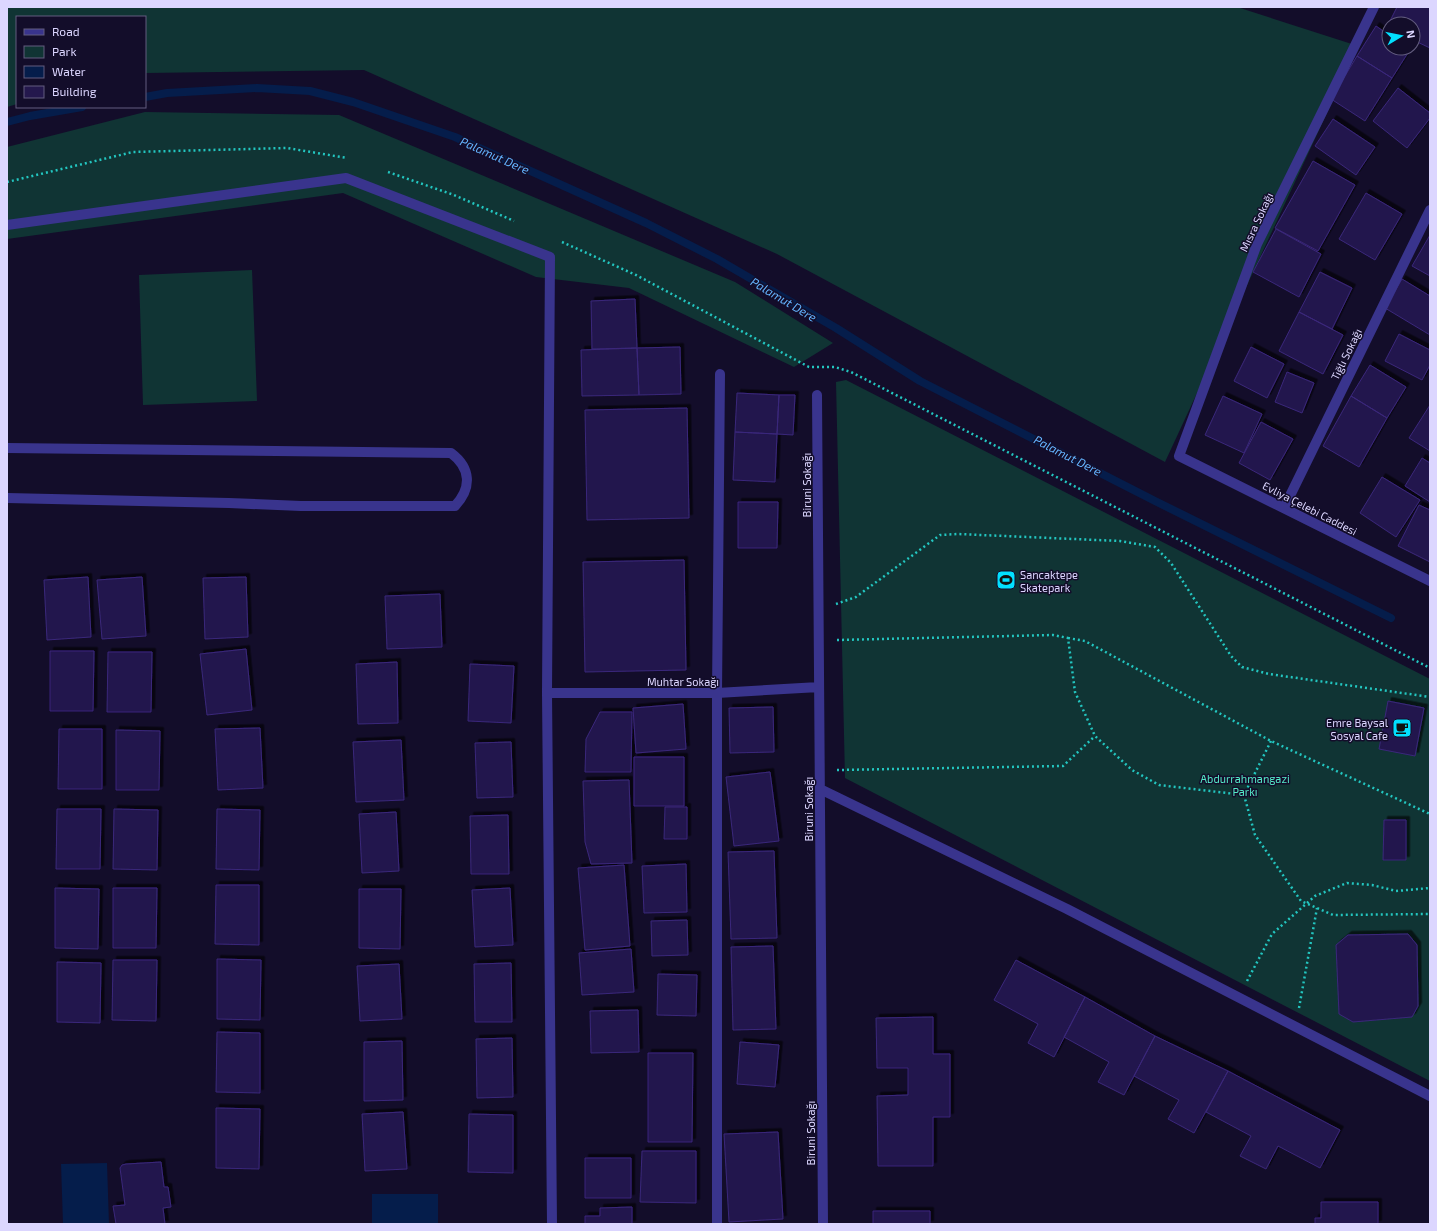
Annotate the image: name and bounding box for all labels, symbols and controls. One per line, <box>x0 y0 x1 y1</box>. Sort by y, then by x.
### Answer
legend <box>16 16 146 108</box>
north arrow <box>1381 16 1421 56</box>
text: Road <box>52 24 80 38</box>
text: N <box>1404 29 1418 39</box>
text: Park <box>52 44 77 58</box>
text: Water <box>52 64 86 78</box>
text: Building <box>52 84 97 98</box>
water label: Palamut Dere <box>458 133 532 177</box>
street label: Mısra Sokağı <box>1237 190 1275 254</box>
water label: Palamut Dere <box>749 274 820 324</box>
street label: Tığlı Sokağı <box>1328 326 1364 382</box>
water label: Palamut Dere <box>1032 432 1105 478</box>
street label: Biruni Sokağı <box>800 453 813 517</box>
street label: Evliya Çelebi Caddesi <box>1260 479 1359 538</box>
place label: Sancaktepe Skatepark <box>1020 568 1078 594</box>
sports icon: Sancaktepe Skatepark <box>995 569 1017 591</box>
street label: Muhtar Sokağı <box>647 675 719 688</box>
place label: Emre Baysal Sosyal Cafe <box>1326 716 1389 742</box>
cafe icon: Emre Baysal Sosyal Cafe <box>1391 717 1413 739</box>
park label: Abdurrahmangazi Parkı <box>1200 772 1290 798</box>
street label: Biruni Sokağı <box>802 777 815 841</box>
street label: Biruni Sokağı <box>804 1101 817 1165</box>

